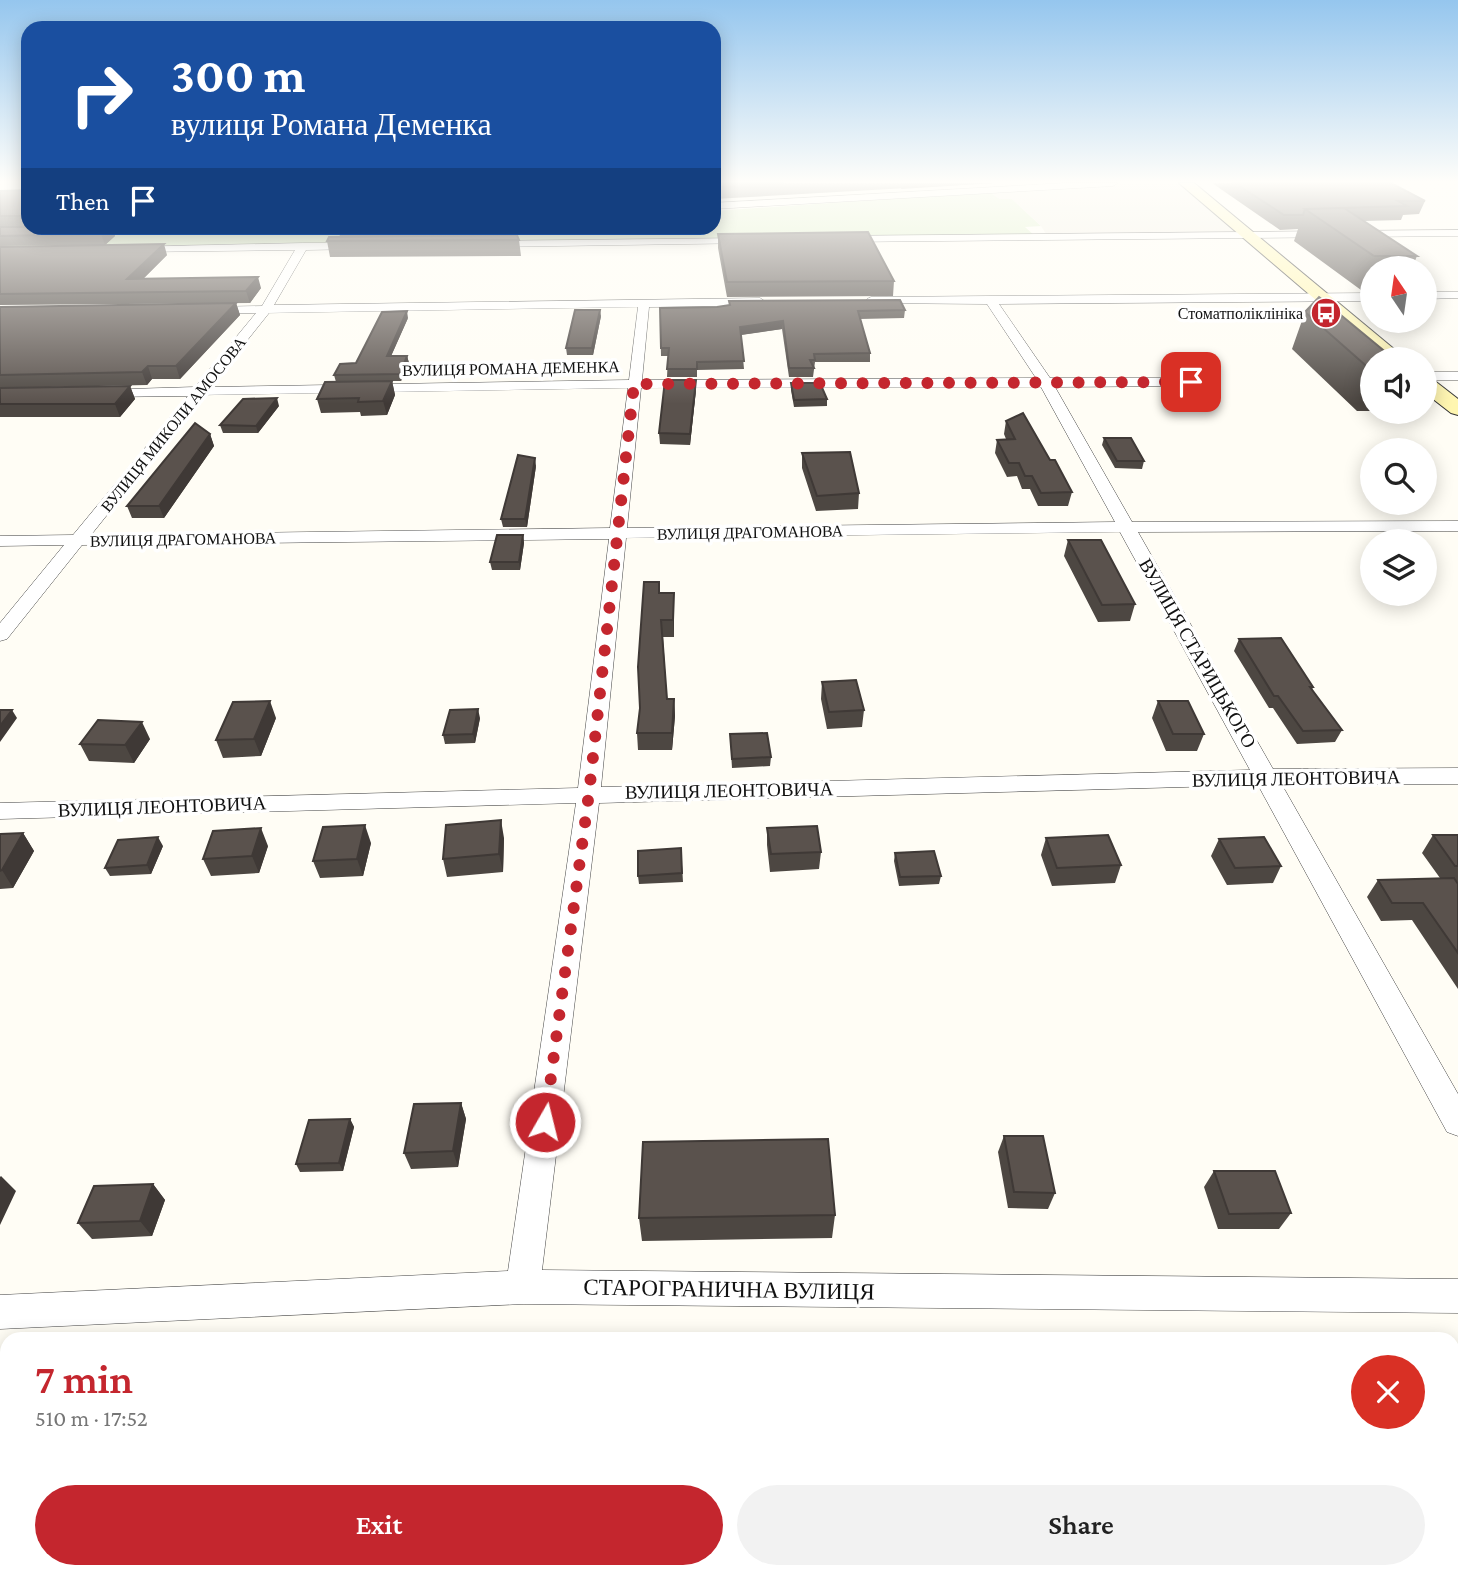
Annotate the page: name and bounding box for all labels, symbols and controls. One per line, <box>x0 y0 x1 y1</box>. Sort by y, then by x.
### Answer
text: 300 m <box>171 48 305 103</box>
icon: right <box>56 49 147 140</box>
text: вулиця Романа Деменка <box>171 106 492 142</box>
icon: arrive <box>124 182 162 220</box>
text: Then <box>56 187 110 216</box>
north arrow <box>1360 256 1437 332</box>
map controls <box>1360 256 1437 606</box>
bus stop icon: Стоматполіклініка <box>1309 296 1343 330</box>
place label: Стоматполіклініка <box>1178 305 1303 322</box>
street label: ВУЛИЦЯ МИКОЛИ АМОСОВА <box>98 333 250 516</box>
button: sound <box>1360 347 1437 424</box>
pin <box>1161 352 1221 412</box>
street label: ВУЛИЦЯ РОМАНА ДЕМЕНКА <box>402 358 620 380</box>
icon: arrive <box>1172 363 1210 401</box>
button: search <box>1360 438 1437 515</box>
street label: ВУЛИЦЯ ДРАГОМАНОВА <box>657 522 844 544</box>
street label: ВУЛИЦЯ ДРАГОМАНОВА <box>90 529 277 551</box>
button: layers <box>1360 529 1437 606</box>
street label: ВУЛИЦЯ СТАРИЦЬКОГО <box>1135 555 1260 752</box>
street label: ВУЛИЦЯ ЛЕОНТОВИЧА <box>1192 766 1401 791</box>
street label: ВУЛИЦЯ ЛЕОНТОВИЧА <box>625 778 834 803</box>
street label: ВУЛИЦЯ ЛЕОНТОВИЧА <box>57 792 267 821</box>
position arrow <box>508 1085 582 1159</box>
street label: СТАРОГРАНИЧНА ВУЛИЦЯ <box>583 1273 875 1305</box>
text: 7 min <box>35 1355 133 1402</box>
button: close <box>1351 1355 1425 1429</box>
text: 510 m · 17:52 <box>35 1405 148 1431</box>
button: Exit <box>35 1485 723 1565</box>
button: Share <box>737 1485 1425 1565</box>

